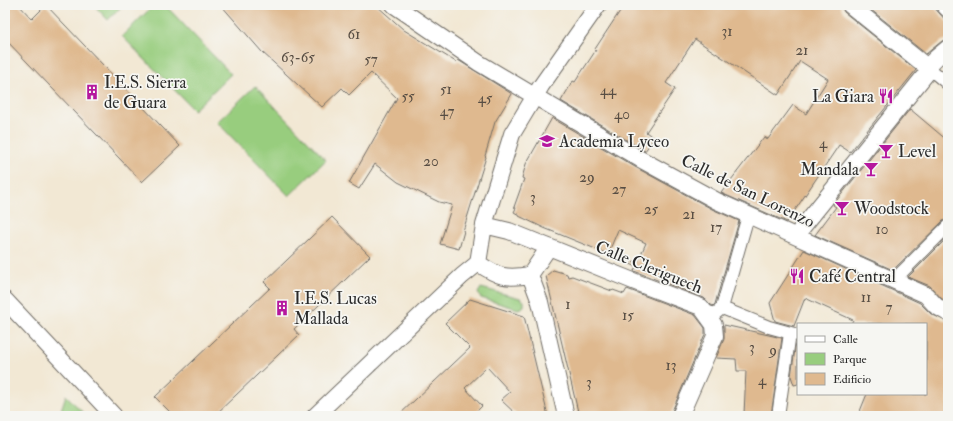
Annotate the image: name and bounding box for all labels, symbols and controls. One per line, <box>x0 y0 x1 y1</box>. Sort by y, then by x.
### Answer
house number: 31 <box>721 22 733 41</box>
house number: 61 <box>348 25 360 44</box>
house number: 21 <box>796 41 808 60</box>
house number: 63-65 <box>281 48 315 67</box>
house number: 57 <box>364 50 378 69</box>
place label: I.E.S. Sierra de Guara <box>104 72 188 113</box>
house number: 51 <box>440 80 452 99</box>
house number: 44 <box>600 81 617 100</box>
building icon: I.E.S. Sierra de Guara <box>83 83 101 101</box>
place label: La Giara <box>812 86 875 107</box>
house number: 55 <box>401 87 415 106</box>
restaurant icon: La Giara <box>877 87 895 105</box>
house number: 45 <box>478 89 493 108</box>
house number: 47 <box>440 102 454 121</box>
house number: 40 <box>614 105 630 124</box>
place label: Academia Lyceo <box>558 131 669 153</box>
school or university icon: Academia Lyceo <box>538 132 556 150</box>
house number: 4 <box>819 134 828 153</box>
place label: Level <box>898 141 937 162</box>
bar icon: Level <box>877 142 895 160</box>
street label: Calle de San Lorenzo <box>678 150 818 232</box>
house number: 20 <box>423 152 439 171</box>
place label: Mandala <box>800 159 860 180</box>
bar icon: Mandala <box>862 160 880 178</box>
house number: 29 <box>579 168 595 187</box>
house number: 27 <box>612 180 626 199</box>
house number: 3 <box>530 188 536 207</box>
place label: Woodstock <box>853 198 929 219</box>
bar icon: Woodstock <box>833 199 851 217</box>
house number: 25 <box>644 200 658 219</box>
house number: 21 <box>683 205 695 224</box>
house number: 17 <box>710 218 722 237</box>
house number: 10 <box>876 220 888 239</box>
street label: Calle Cleriguech <box>592 236 706 298</box>
place label: Café Central <box>809 266 897 287</box>
restaurant icon: Café Central <box>788 267 806 285</box>
place label: I.E.S. Lucas Mallada <box>294 288 377 329</box>
house number: 11 <box>861 288 871 307</box>
house number: 1 <box>565 295 571 314</box>
house number: 7 <box>886 298 893 317</box>
building icon: I.E.S. Lucas Mallada <box>273 299 291 317</box>
house number: 15 <box>622 306 634 325</box>
legend <box>797 323 927 395</box>
text: Calle <box>833 332 858 347</box>
house number: 3 <box>749 338 755 357</box>
house number: 9 <box>768 341 777 360</box>
text: Parque <box>833 352 867 367</box>
house number: 13 <box>665 356 677 375</box>
house number: 4 <box>758 371 767 390</box>
text: Edificio <box>833 372 871 387</box>
house number: 3 <box>586 373 592 392</box>

